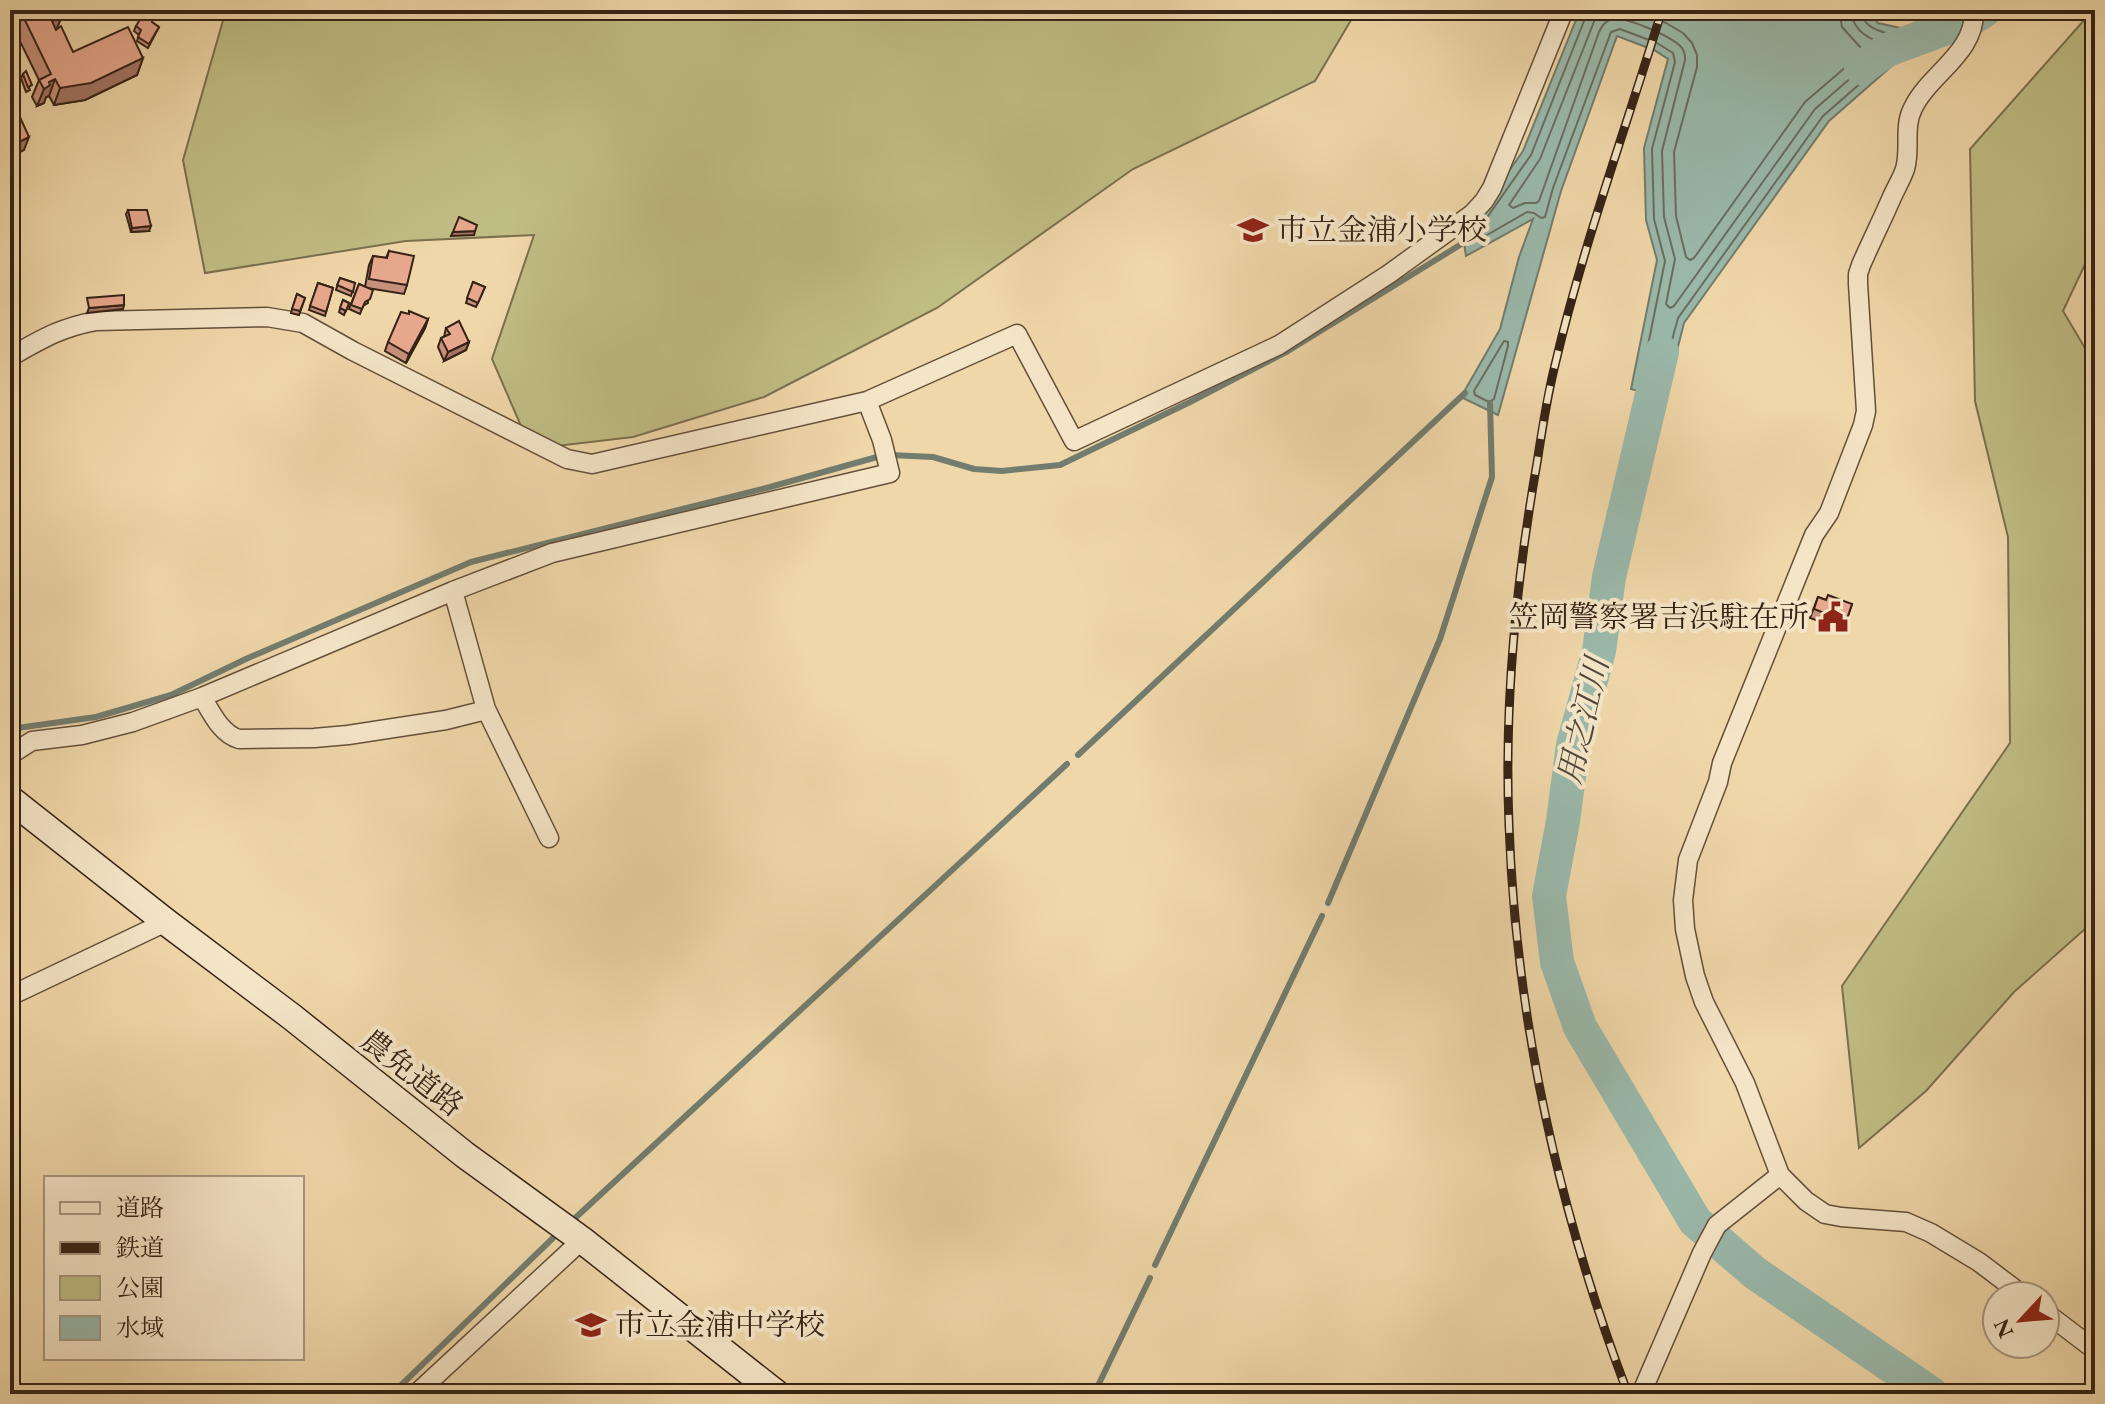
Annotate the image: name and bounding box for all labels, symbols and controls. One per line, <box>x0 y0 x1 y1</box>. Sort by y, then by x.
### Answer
place label: 市立金浦小学校 <box>1277 210 1487 249</box>
school or university icon: 市立金浦小学校 <box>1236 213 1270 247</box>
place label: 笠岡警察署吉浜駐在所 <box>1509 597 1809 636</box>
public building icon: 笠岡警察署吉浜駐在所 <box>1816 600 1850 634</box>
water label: 用之江川 <box>1548 651 1619 788</box>
street label: 農免道路 <box>353 1020 472 1125</box>
legend <box>44 1176 304 1360</box>
text: 道路 <box>116 1192 164 1223</box>
text: 鉄道 <box>116 1232 164 1263</box>
text: 公園 <box>116 1272 164 1303</box>
north arrow <box>1981 1280 2061 1360</box>
place label: 市立金浦中学校 <box>615 1305 825 1344</box>
school or university icon: 市立金浦中学校 <box>574 1308 608 1342</box>
text: 水域 <box>116 1312 164 1343</box>
text: N <box>1986 1314 2020 1343</box>

